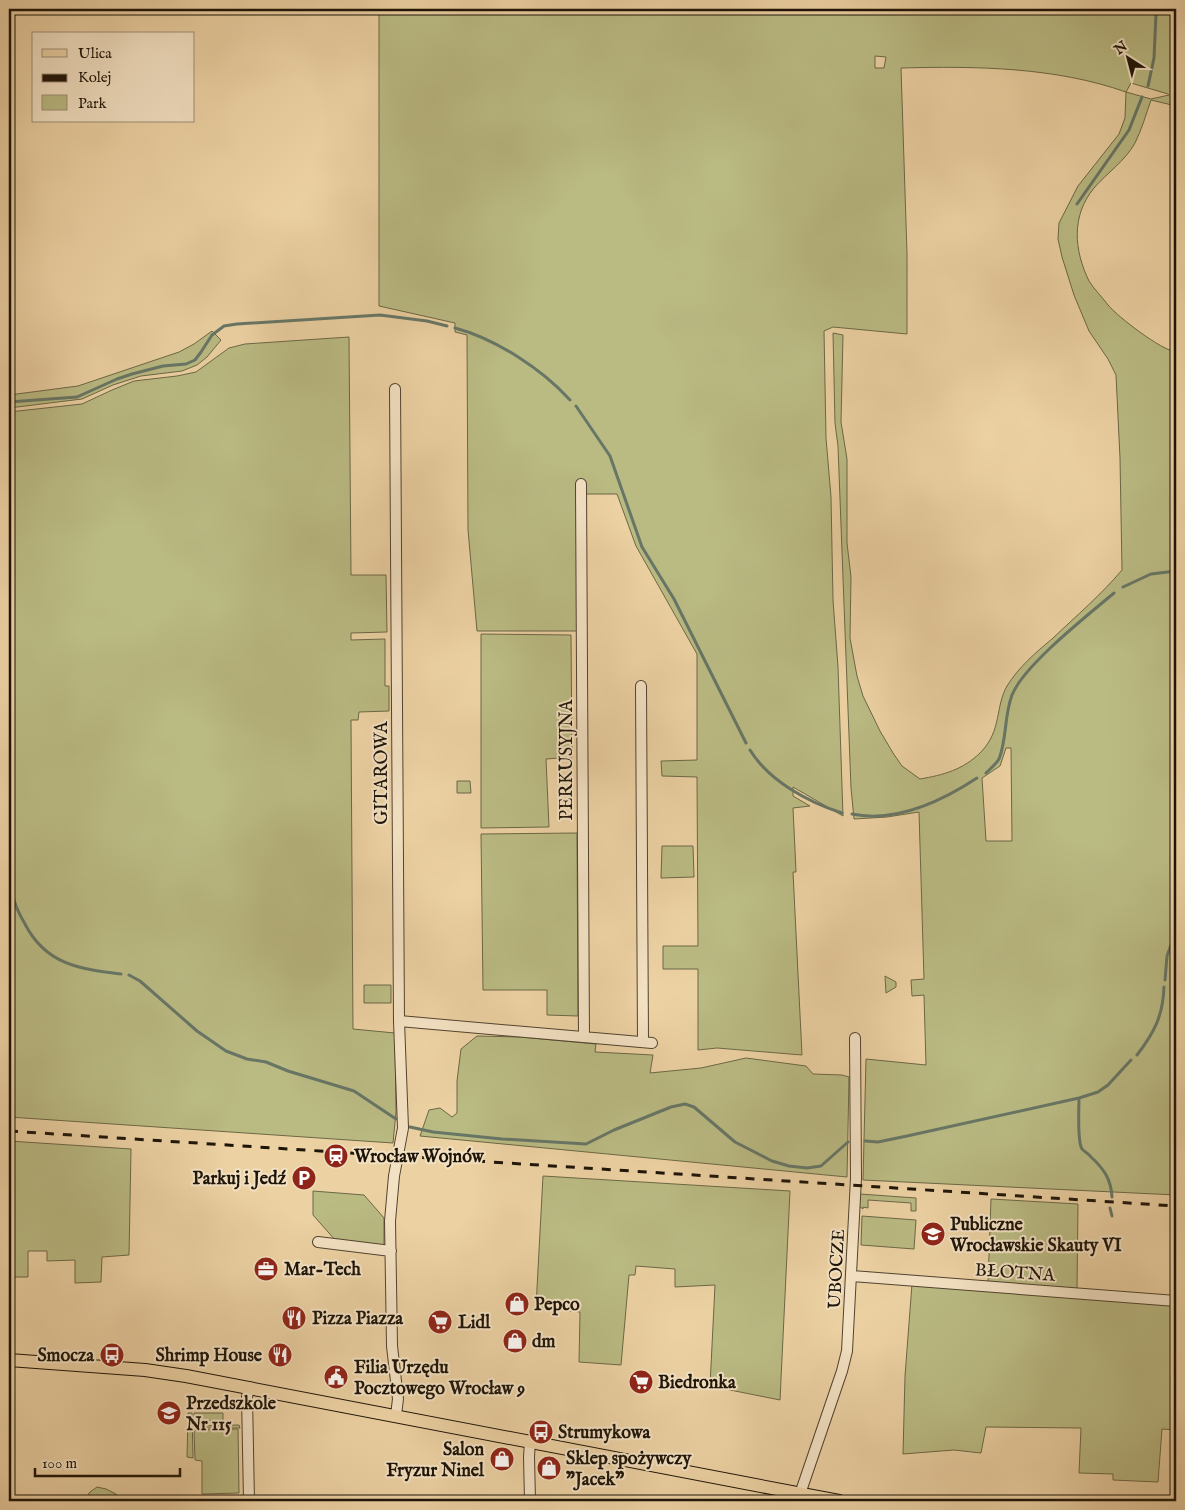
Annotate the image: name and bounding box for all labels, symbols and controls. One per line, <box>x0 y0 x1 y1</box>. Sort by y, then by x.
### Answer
legend <box>32 32 195 122</box>
north arrow <box>1102 32 1152 82</box>
text: N <box>1110 37 1131 60</box>
text: Ulica <box>78 44 112 63</box>
text: Kolej <box>78 68 111 87</box>
text: Park <box>78 94 108 113</box>
street label: PERKUSYJNA <box>556 699 579 820</box>
street label: GITAROWA <box>371 720 394 825</box>
station icon: Wrocław Wojnów <box>323 1143 349 1169</box>
place label: Wrocław Wojnów <box>353 1146 485 1169</box>
parking icon: Parkuj i Jedź <box>291 1165 317 1191</box>
place label: Parkuj i Jedź <box>192 1168 287 1191</box>
place label: Publiczne Wrocławskie Skauty VI <box>949 1214 1122 1258</box>
school or university icon: Publiczne Wrocławskie Skauty VI <box>920 1221 946 1247</box>
street label: UBOCZE <box>824 1229 851 1310</box>
office icon: Mar-Tech <box>253 1256 279 1282</box>
place label: Mar-Tech <box>284 1259 361 1282</box>
street label: BŁOTNA <box>974 1259 1057 1288</box>
shop icon: Pepco <box>504 1291 530 1317</box>
place label: Pepco <box>534 1294 580 1317</box>
restaurant icon: Pizza Piazza <box>281 1305 307 1331</box>
place label: Pizza Piazza <box>312 1308 404 1331</box>
supermarket icon: Lidl <box>427 1309 453 1335</box>
place label: Lidl <box>458 1312 491 1335</box>
shop icon: dm <box>502 1328 528 1354</box>
place label: dm <box>532 1331 556 1354</box>
bus stop icon: Smocza <box>99 1342 125 1368</box>
restaurant icon: Shrimp House <box>267 1342 293 1368</box>
place label: Smocza <box>37 1345 95 1368</box>
place label: Shrimp House <box>155 1345 263 1368</box>
place label: Filia Urzędu Pocztowego Wrocław 9 <box>354 1357 525 1401</box>
public building icon: Filia Urzędu Pocztowego Wrocław 9 <box>323 1364 349 1390</box>
supermarket icon: Biedronka <box>628 1369 654 1395</box>
place label: Biedronka <box>658 1372 737 1395</box>
place label: Przedszkole Nr 115 <box>185 1393 277 1437</box>
school or university icon: Przedszkole Nr 115 <box>156 1400 182 1426</box>
bus stop icon: Strumykowa <box>528 1419 554 1445</box>
place label: Strumykowa <box>558 1422 652 1445</box>
place label: Salon Fryzur Ninel <box>386 1439 485 1483</box>
scale bar <box>35 1445 180 1477</box>
shop icon: Salon Fryzur Ninel <box>489 1446 515 1472</box>
place label: Sklep spożywczy "Jacek" <box>566 1448 692 1492</box>
text: 100 m <box>42 1454 78 1473</box>
shop icon: Sklep spożywczy "Jacek" <box>536 1455 562 1481</box>

